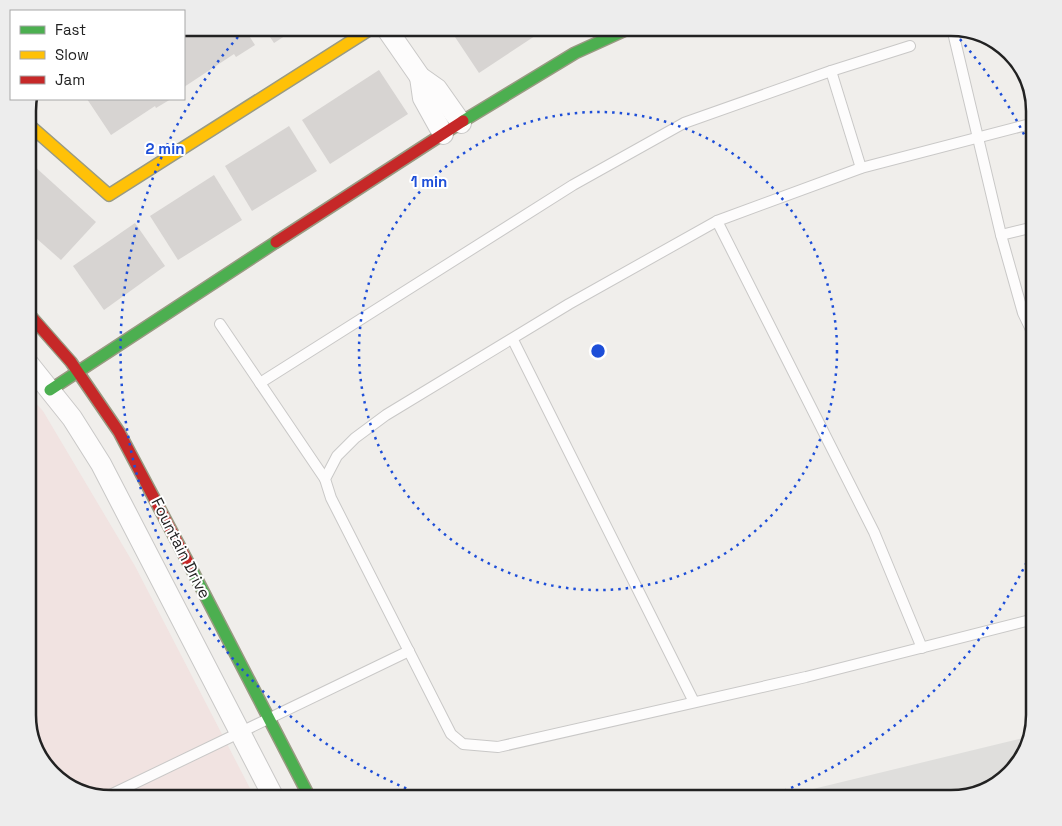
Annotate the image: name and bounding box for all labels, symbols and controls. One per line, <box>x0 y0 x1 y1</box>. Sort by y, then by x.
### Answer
legend <box>10 10 185 100</box>
text: Fast <box>55 20 86 39</box>
text: Slow <box>55 45 89 64</box>
text: Jam <box>55 70 85 89</box>
text: 2 min <box>146 139 184 158</box>
text: 1 min <box>411 172 447 191</box>
centre of rings <box>589 342 607 360</box>
street label: Fountain Drive <box>147 494 215 602</box>

